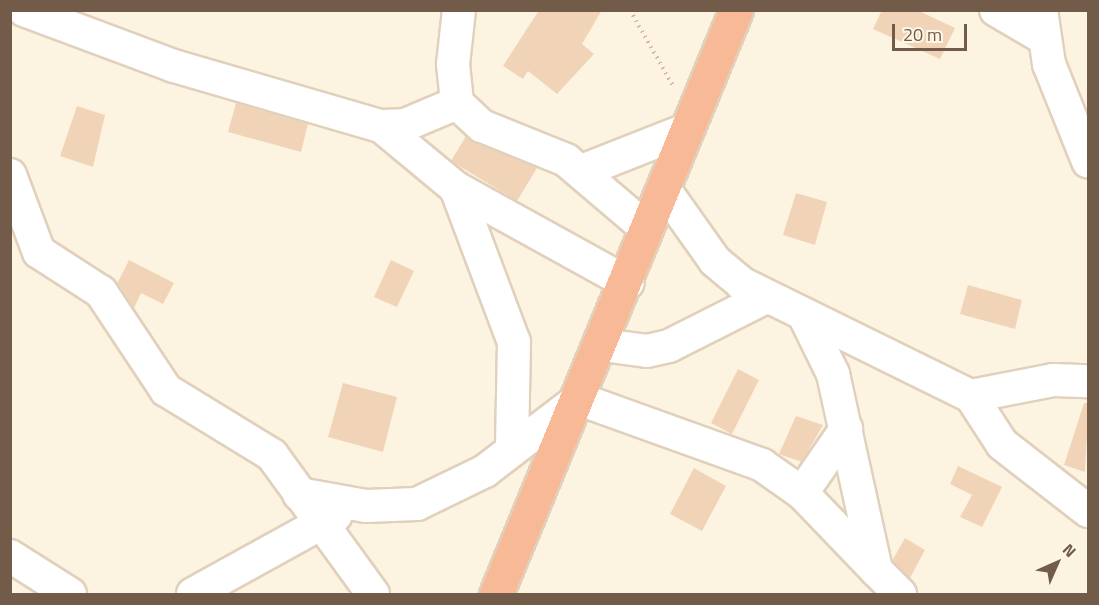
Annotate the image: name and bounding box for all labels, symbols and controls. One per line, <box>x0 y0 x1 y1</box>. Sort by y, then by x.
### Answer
scale bar <box>895 12 970 50</box>
text: 20 m <box>903 21 942 48</box>
north arrow <box>1027 533 1087 593</box>
text: N <box>1057 538 1082 563</box>

